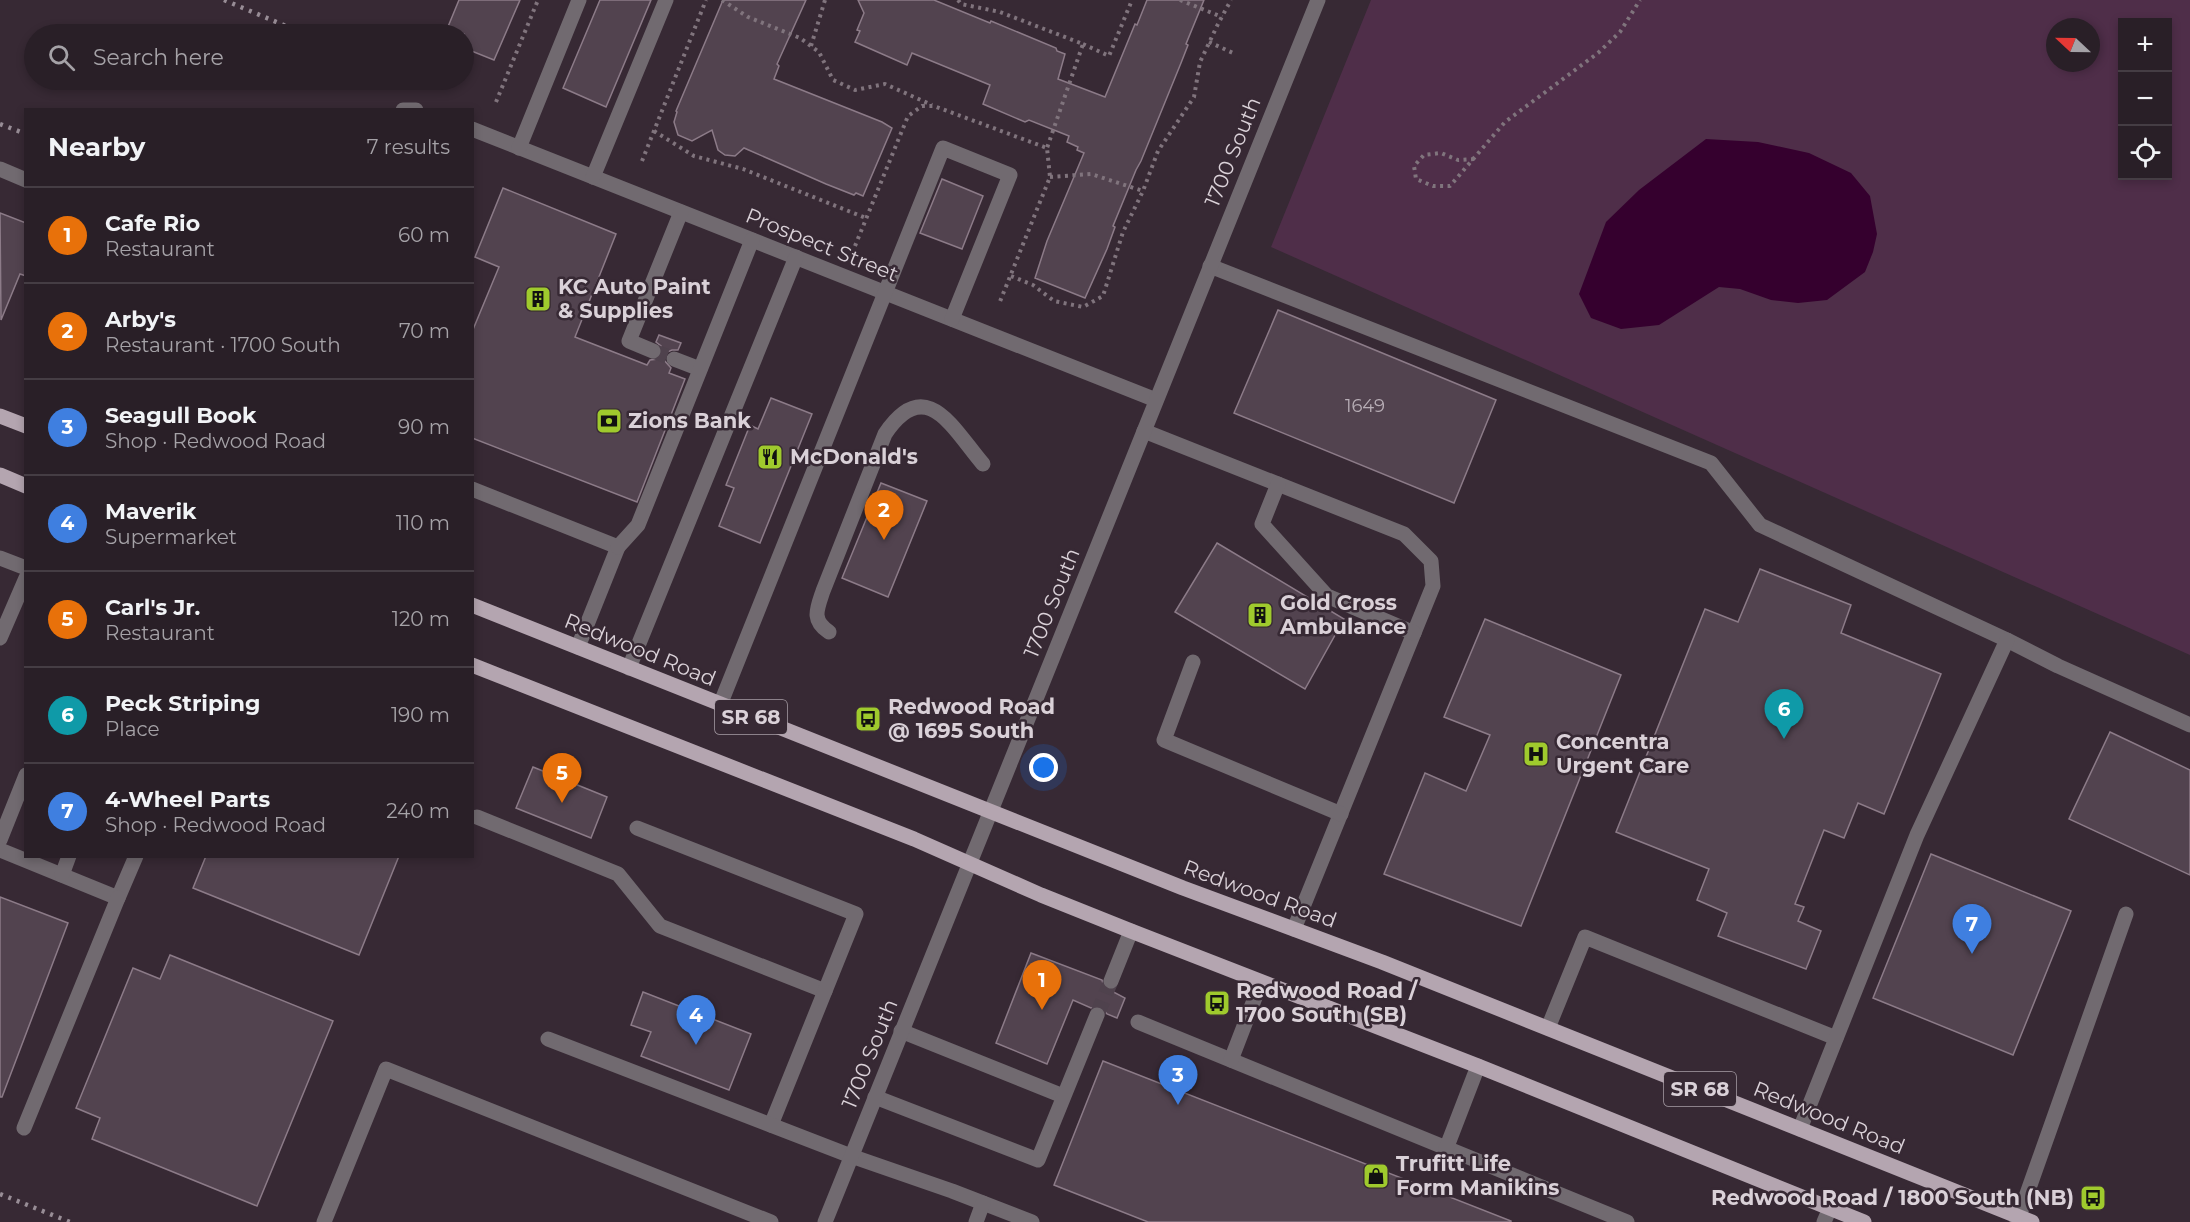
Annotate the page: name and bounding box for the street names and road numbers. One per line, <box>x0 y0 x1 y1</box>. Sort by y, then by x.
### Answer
street label: 1700 South <box>1199 93 1266 210</box>
street label: Prospect Street <box>742 202 902 287</box>
street label: 1700 South <box>1018 544 1085 661</box>
street label: Redwood Road <box>561 608 720 691</box>
road number: SR 68 <box>715 700 787 734</box>
street label: Redwood Road <box>1180 854 1340 933</box>
street label: 1700 South <box>836 995 903 1112</box>
road number: SR 68 <box>1664 1072 1736 1106</box>
street label: Redwood Road <box>1750 1076 1909 1159</box>

